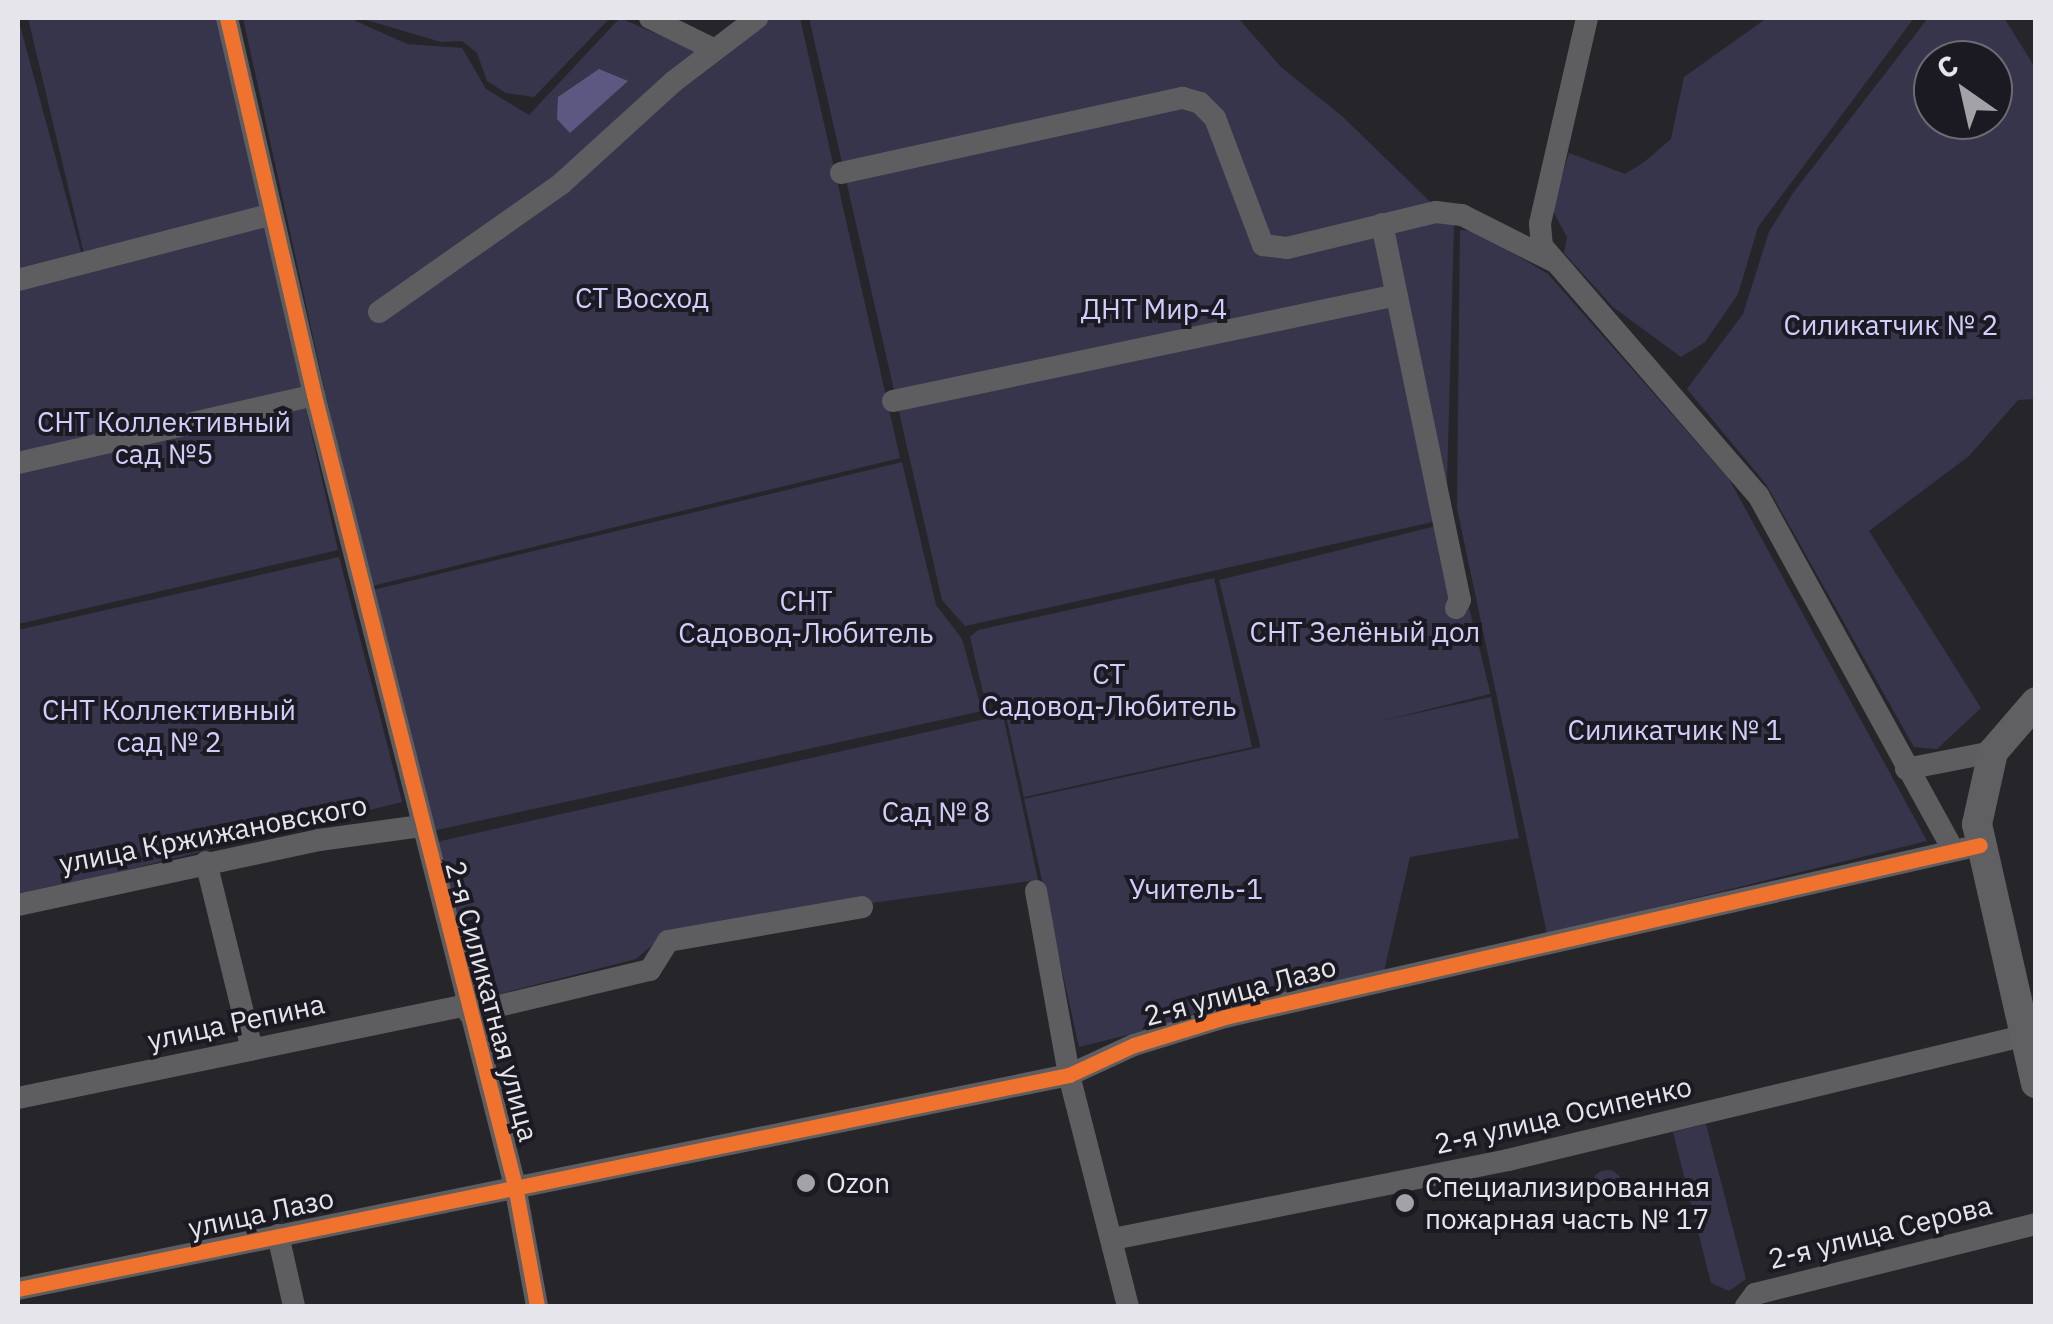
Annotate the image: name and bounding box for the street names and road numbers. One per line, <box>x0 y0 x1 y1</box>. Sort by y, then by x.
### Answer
street label: улица Кржижановского <box>56 788 370 880</box>
street label: 2-я Силикатная улица <box>438 857 546 1145</box>
street label: 2-я улица Лазо <box>1140 949 1340 1033</box>
street label: улица Репина <box>145 987 327 1057</box>
street label: 2-я улица Осипенко <box>1431 1069 1695 1161</box>
street label: улица Лазо <box>185 1181 337 1245</box>
street label: 2-я улица Серова <box>1765 1188 1995 1276</box>

